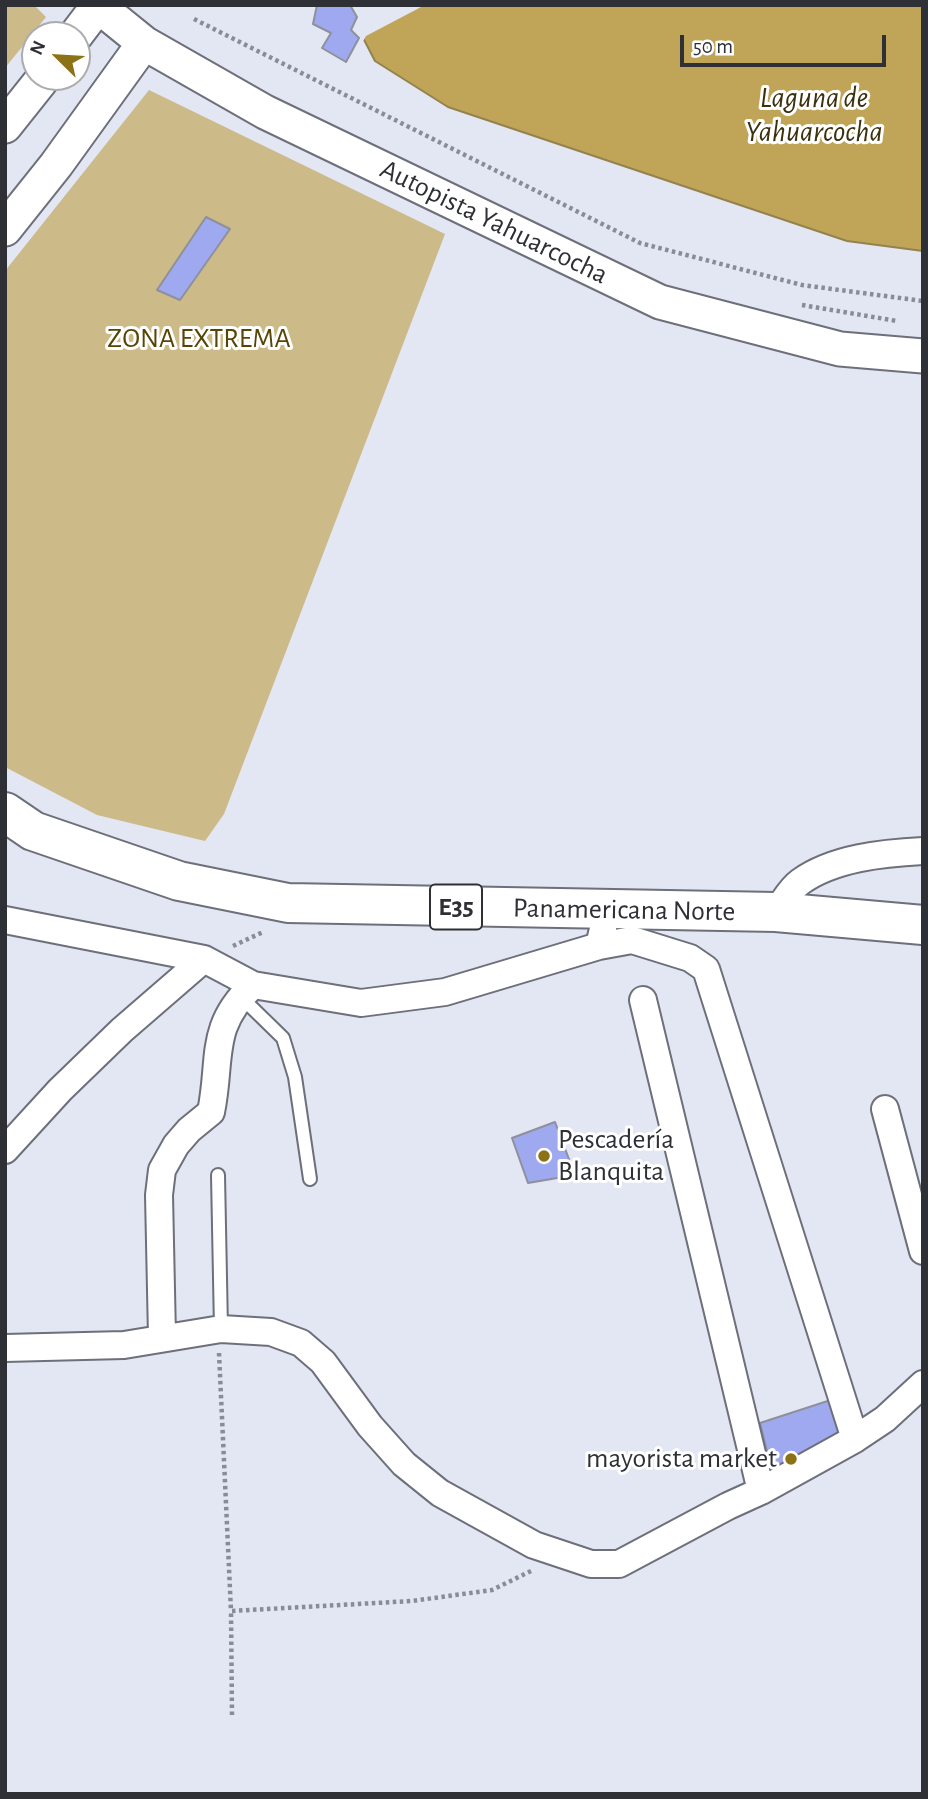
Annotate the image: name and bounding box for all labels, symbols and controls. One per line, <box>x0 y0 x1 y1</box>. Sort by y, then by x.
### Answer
north arrow <box>21 21 91 91</box>
scale bar <box>683 21 890 65</box>
text: 50 m <box>693 36 733 57</box>
text: N <box>27 38 50 58</box>
water label: Laguna de Yahuarcocha <box>745 80 883 150</box>
street label: Autopista Yahuarcocha <box>375 152 613 292</box>
park label: ZONA EXTREMA <box>107 322 291 356</box>
road number: E35 <box>430 885 482 930</box>
street label: Panamericana Norte <box>513 891 735 929</box>
place label: Pescadería Blanquita <box>558 1123 674 1189</box>
marker: Pescadería Blanquita <box>536 1148 552 1164</box>
place label: mayorista market <box>586 1442 777 1476</box>
marker: mayorista market <box>783 1451 799 1467</box>

